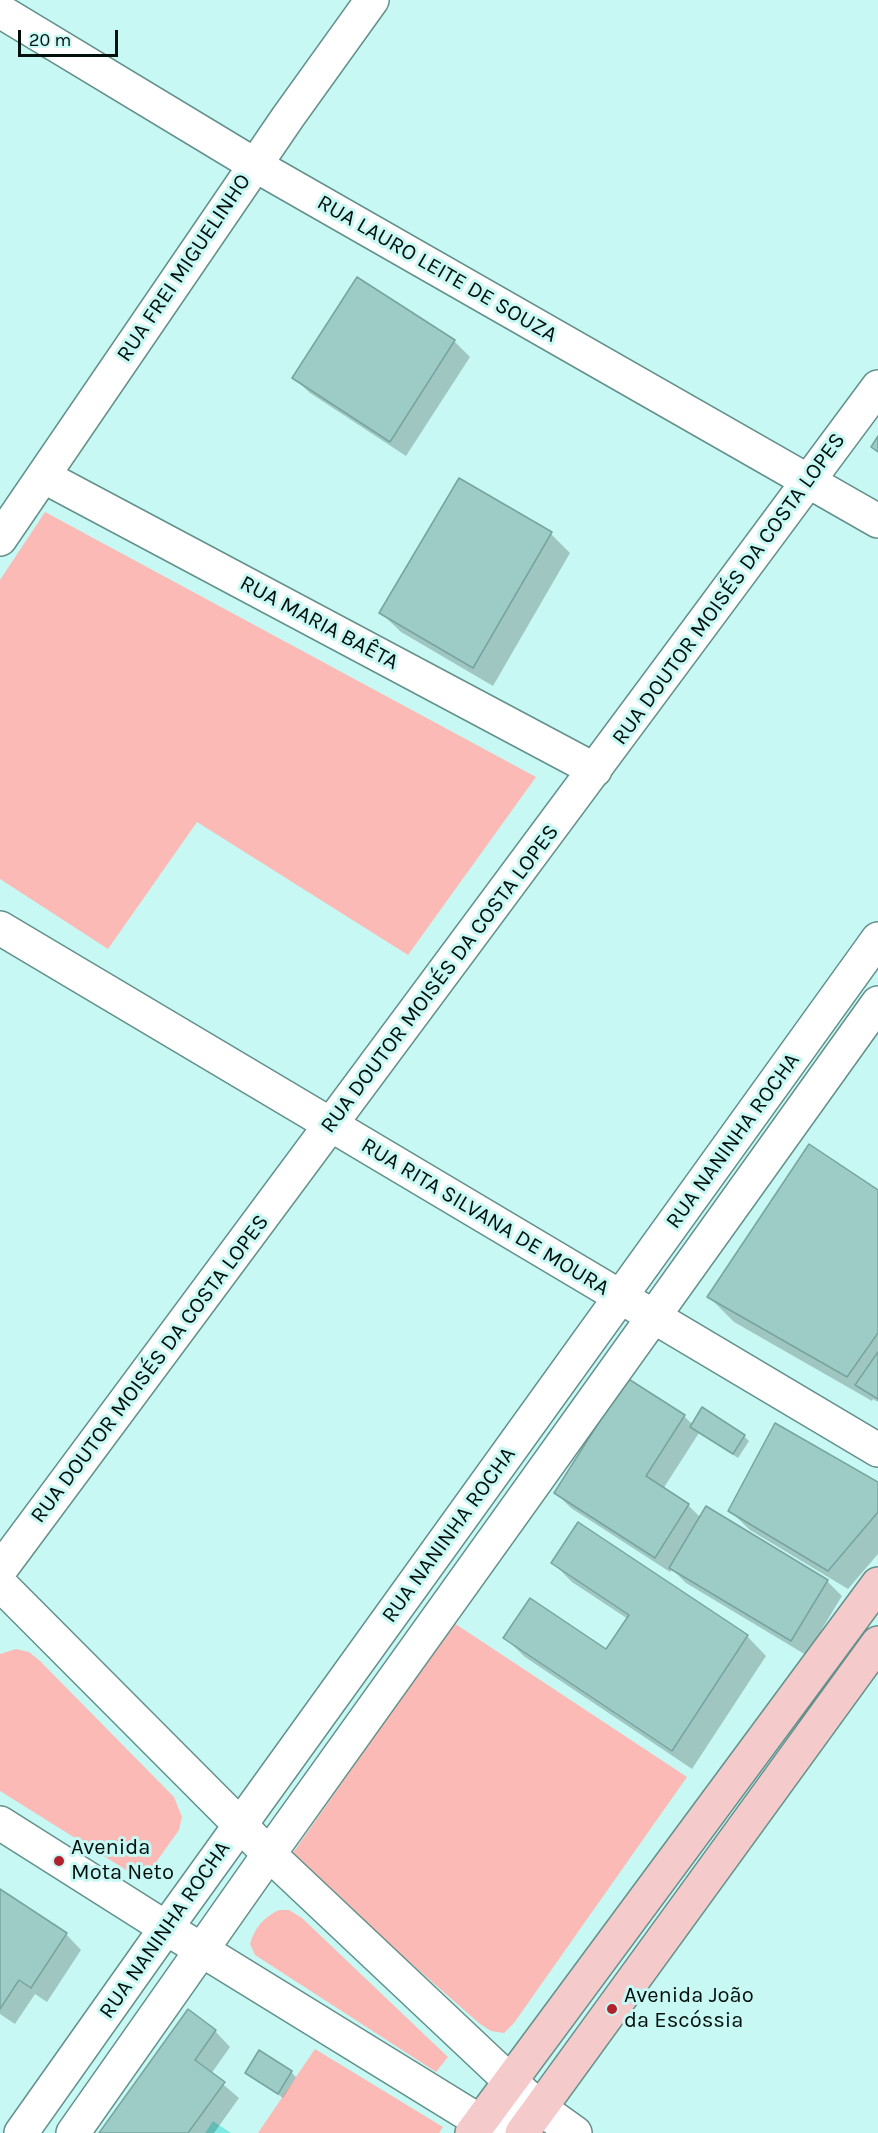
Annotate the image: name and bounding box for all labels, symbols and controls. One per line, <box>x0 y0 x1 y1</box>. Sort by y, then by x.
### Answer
scale bar <box>21 18 122 56</box>
text: 20 m <box>29 29 71 51</box>
street label: RUA FREI MIGUELINHO <box>111 169 257 367</box>
street label: RUA LAURO LEITE DE SOUZA <box>312 189 562 349</box>
street label: RUA DOUTOR MOISÉS DA COSTA LOPES <box>607 428 851 750</box>
street label: RUA MARIA BAÊTA <box>235 570 403 676</box>
street label: RUA DOUTOR MOISÉS DA COSTA LOPES <box>315 819 565 1139</box>
street label: RUA NANINHA ROCHA <box>660 1048 806 1234</box>
street label: RUA RITA SILVANA DE MOURA <box>356 1132 614 1302</box>
street label: RUA DOUTOR MOISÉS DA COSTA LOPES <box>25 1209 275 1529</box>
street label: RUA NANINHA ROCHA <box>376 1442 522 1628</box>
place label: Avenida Mota Neto <box>71 1835 174 1886</box>
street label: RUA NANINHA ROCHA <box>94 1836 236 2024</box>
marker: Avenida Mota Neto <box>52 1854 66 1868</box>
place label: Avenida João da Escóssia <box>624 1983 754 2035</box>
marker: Avenida João da Escóssia <box>605 2002 619 2016</box>

